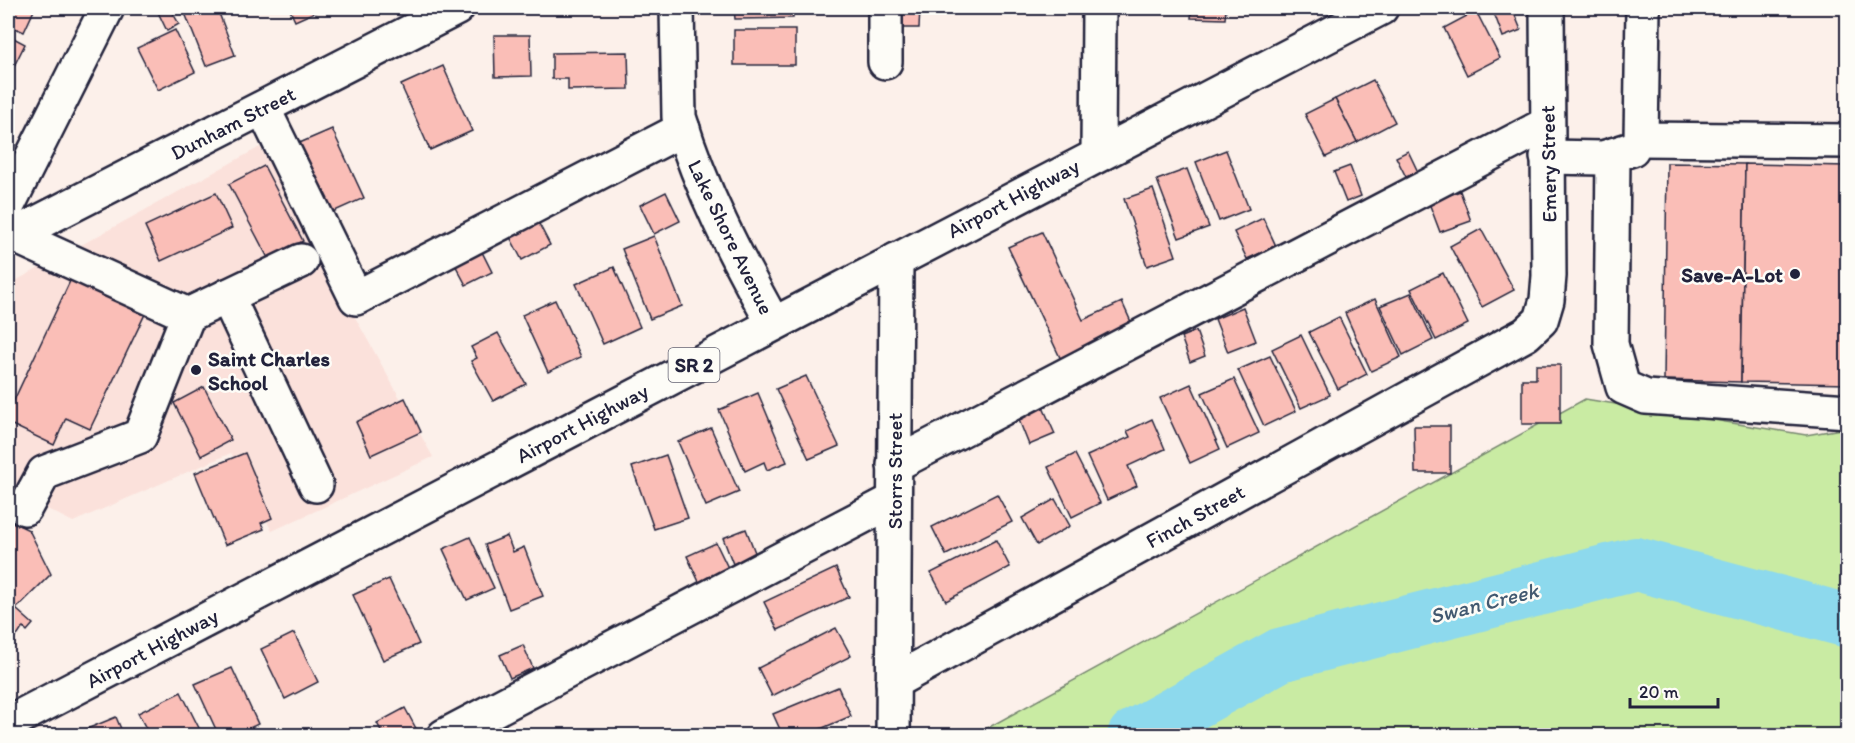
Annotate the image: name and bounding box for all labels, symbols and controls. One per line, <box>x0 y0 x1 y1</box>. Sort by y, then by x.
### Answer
street label: Dunham Street <box>167 81 300 165</box>
street label: Emery Street <box>1534 105 1562 223</box>
street label: Airport Highway <box>943 153 1083 243</box>
street label: Lake Shore Avenue <box>683 156 779 318</box>
place label: Save-A-Lot <box>1681 262 1783 287</box>
marker: Save-A-Lot <box>1788 267 1802 281</box>
place label: Saint Charles School <box>208 346 330 395</box>
road number: SR 2 <box>668 348 720 382</box>
marker: Saint Charles School <box>189 363 203 377</box>
street label: Airport Highway <box>512 378 652 468</box>
street label: Storrs Street <box>882 413 907 529</box>
street label: Finch Street <box>1141 479 1249 553</box>
water label: Swan Creek <box>1427 576 1543 629</box>
street label: Airport Highway <box>82 603 222 693</box>
scale bar <box>1630 671 1718 709</box>
text: 20 m <box>1639 681 1679 703</box>

